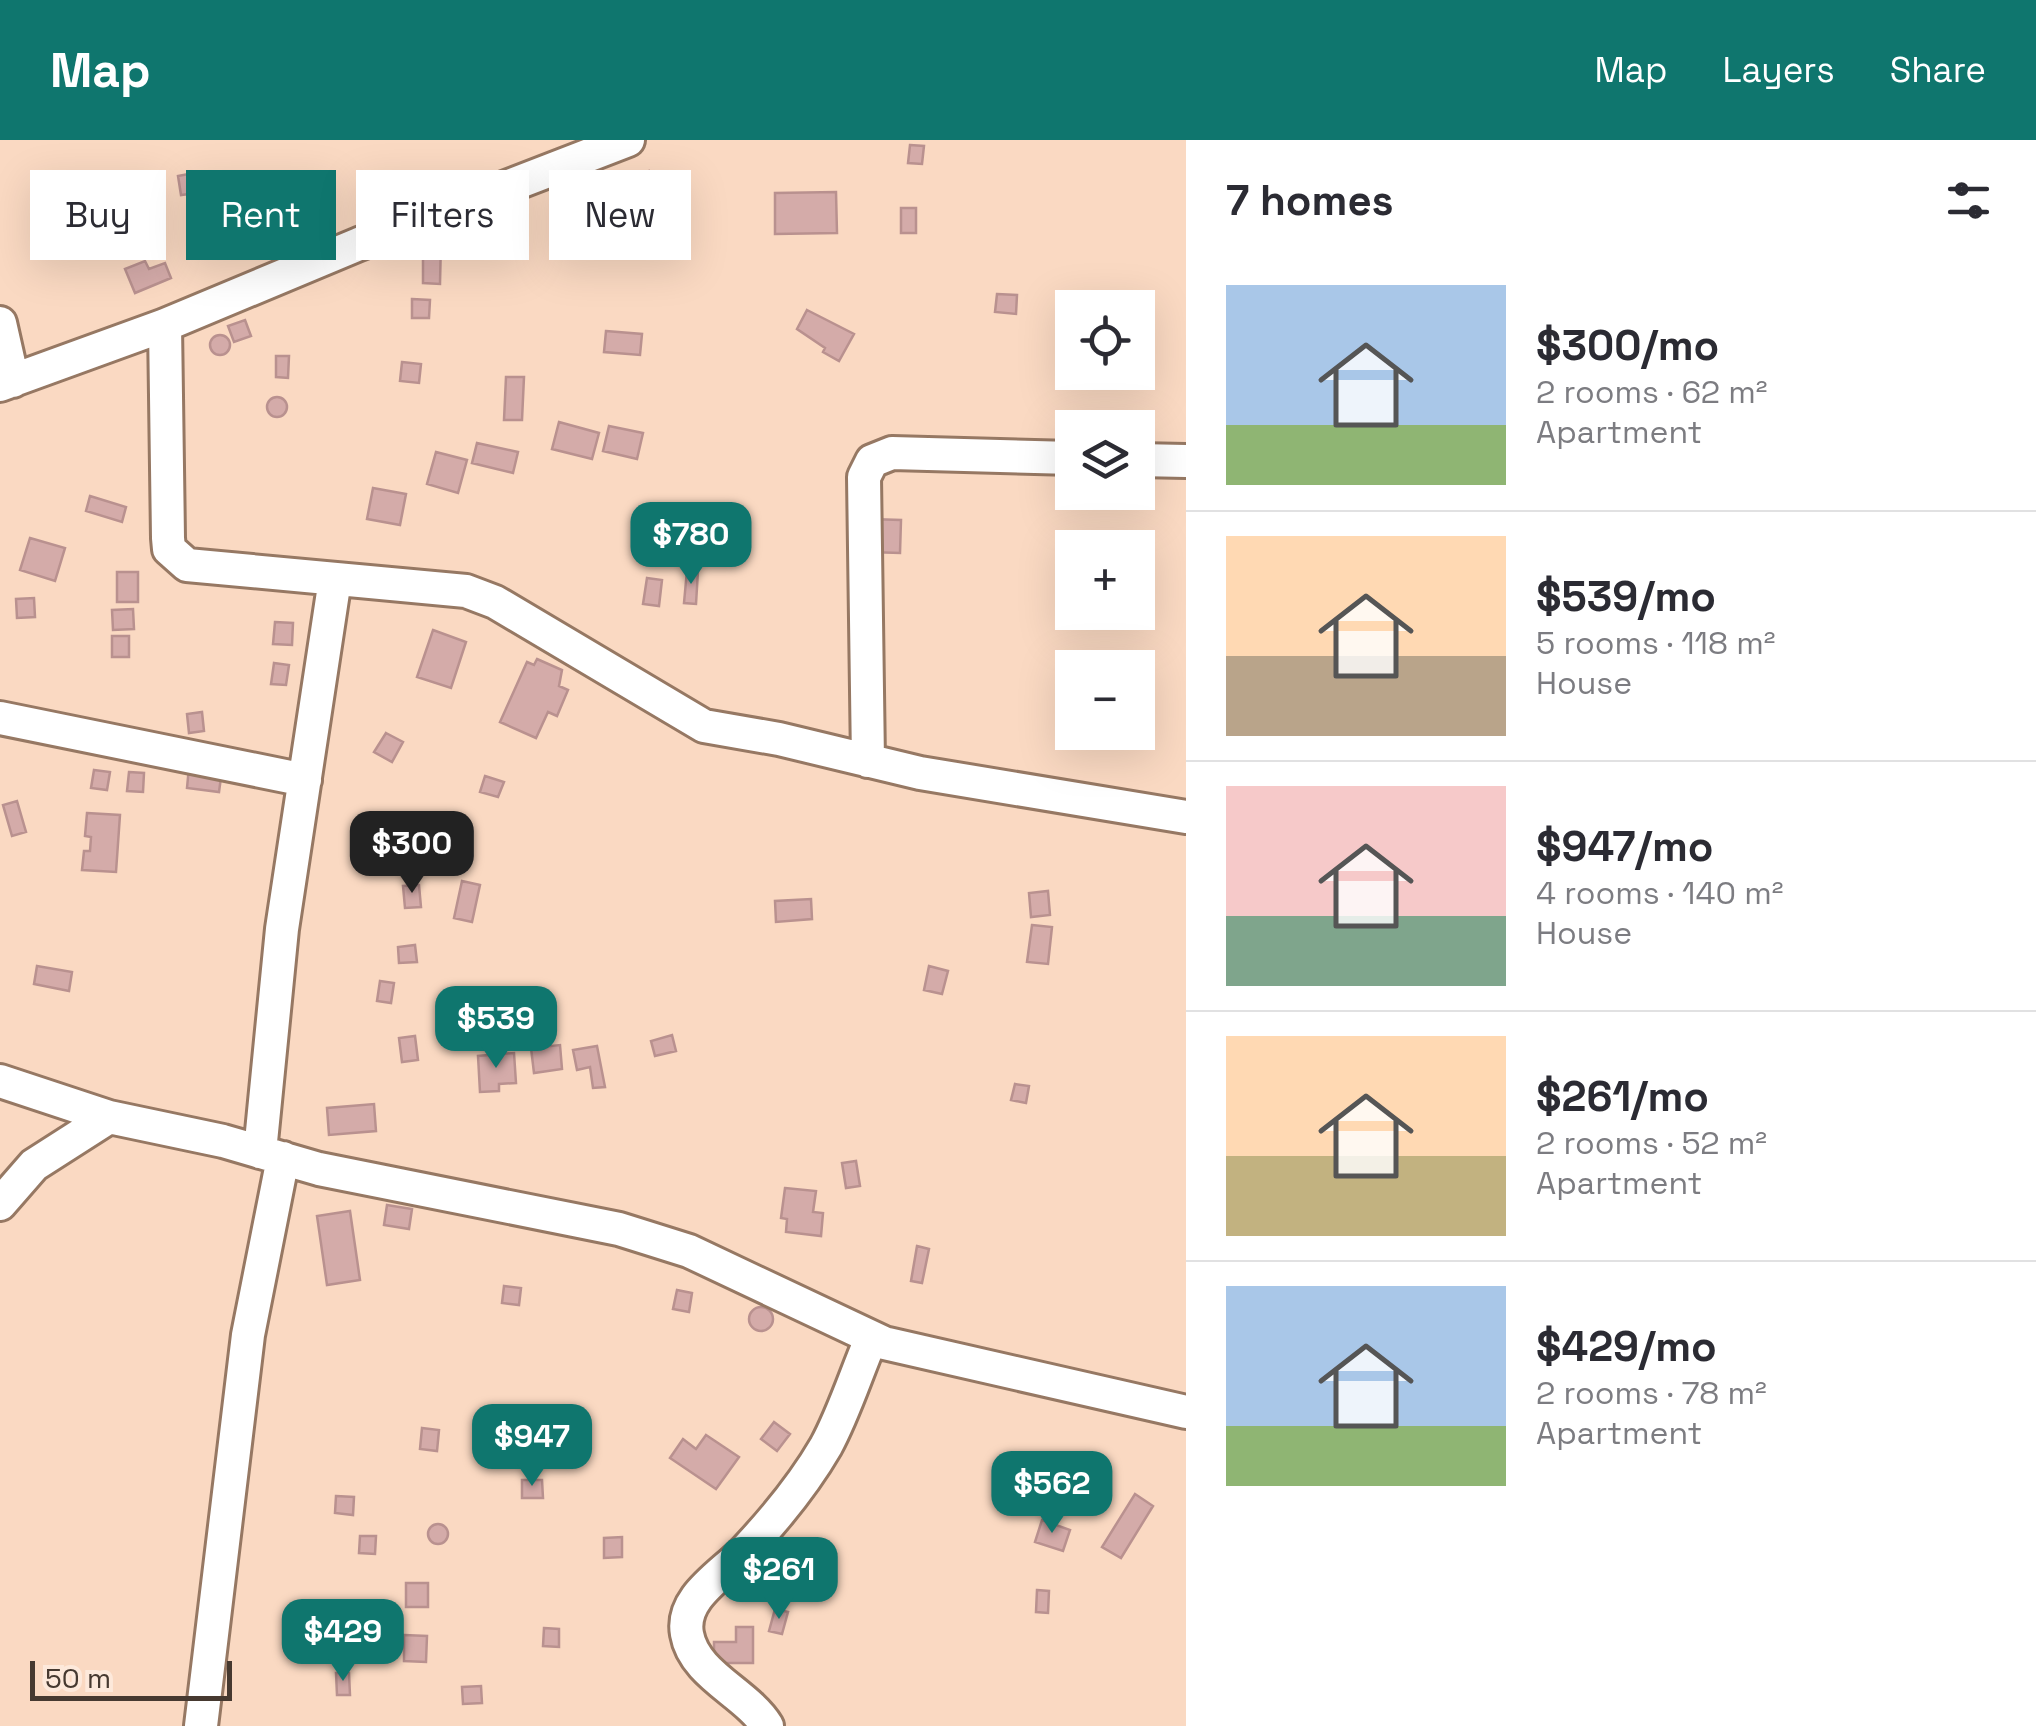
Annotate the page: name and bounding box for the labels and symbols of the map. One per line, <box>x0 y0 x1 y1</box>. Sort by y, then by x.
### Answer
pin: $780 <box>632 502 750 587</box>
pin: $300 <box>353 811 471 896</box>
pin: $539 <box>437 986 555 1071</box>
pin: $947 <box>473 1404 591 1489</box>
pin: $562 <box>993 1451 1111 1536</box>
pin: $261 <box>720 1537 838 1622</box>
pin: $429 <box>284 1599 402 1684</box>
scale bar <box>30 1656 232 1700</box>

